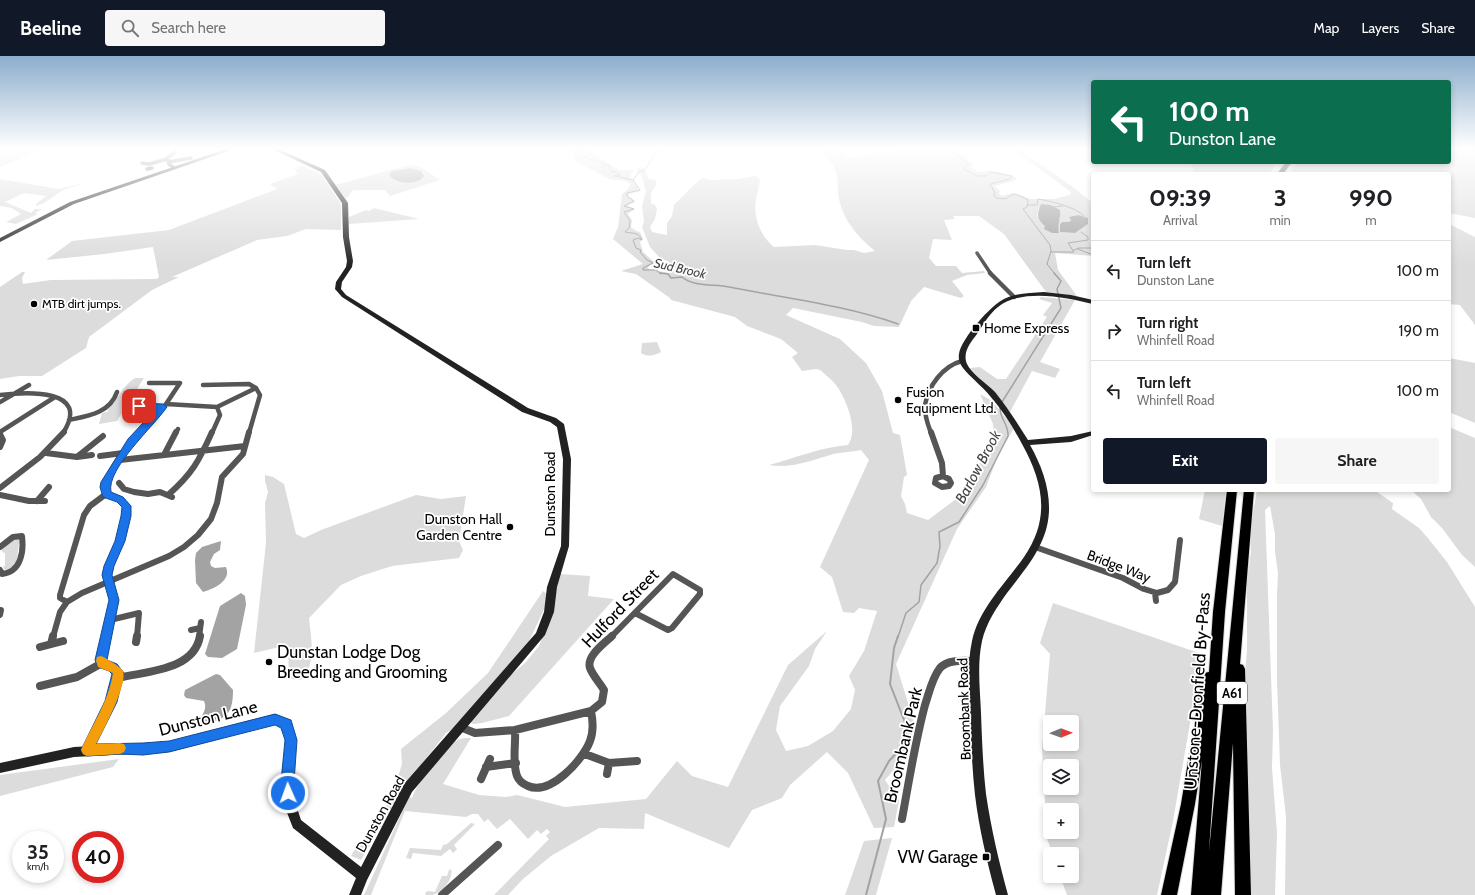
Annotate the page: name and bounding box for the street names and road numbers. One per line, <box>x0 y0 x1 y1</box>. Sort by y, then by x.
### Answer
street label: Dunston Road <box>541 452 559 536</box>
street label: Bridge Way <box>1085 546 1153 586</box>
street label: Hulford Street <box>577 564 663 652</box>
street label: Unstone-Dronfield By-Pass <box>1180 592 1214 790</box>
street label: Broombank Road <box>953 658 975 760</box>
road number: A61 <box>1217 682 1247 704</box>
street label: Broombank Park <box>880 685 926 805</box>
street label: Dunston Lane <box>157 696 260 740</box>
street label: Dunston Road <box>352 773 408 855</box>

